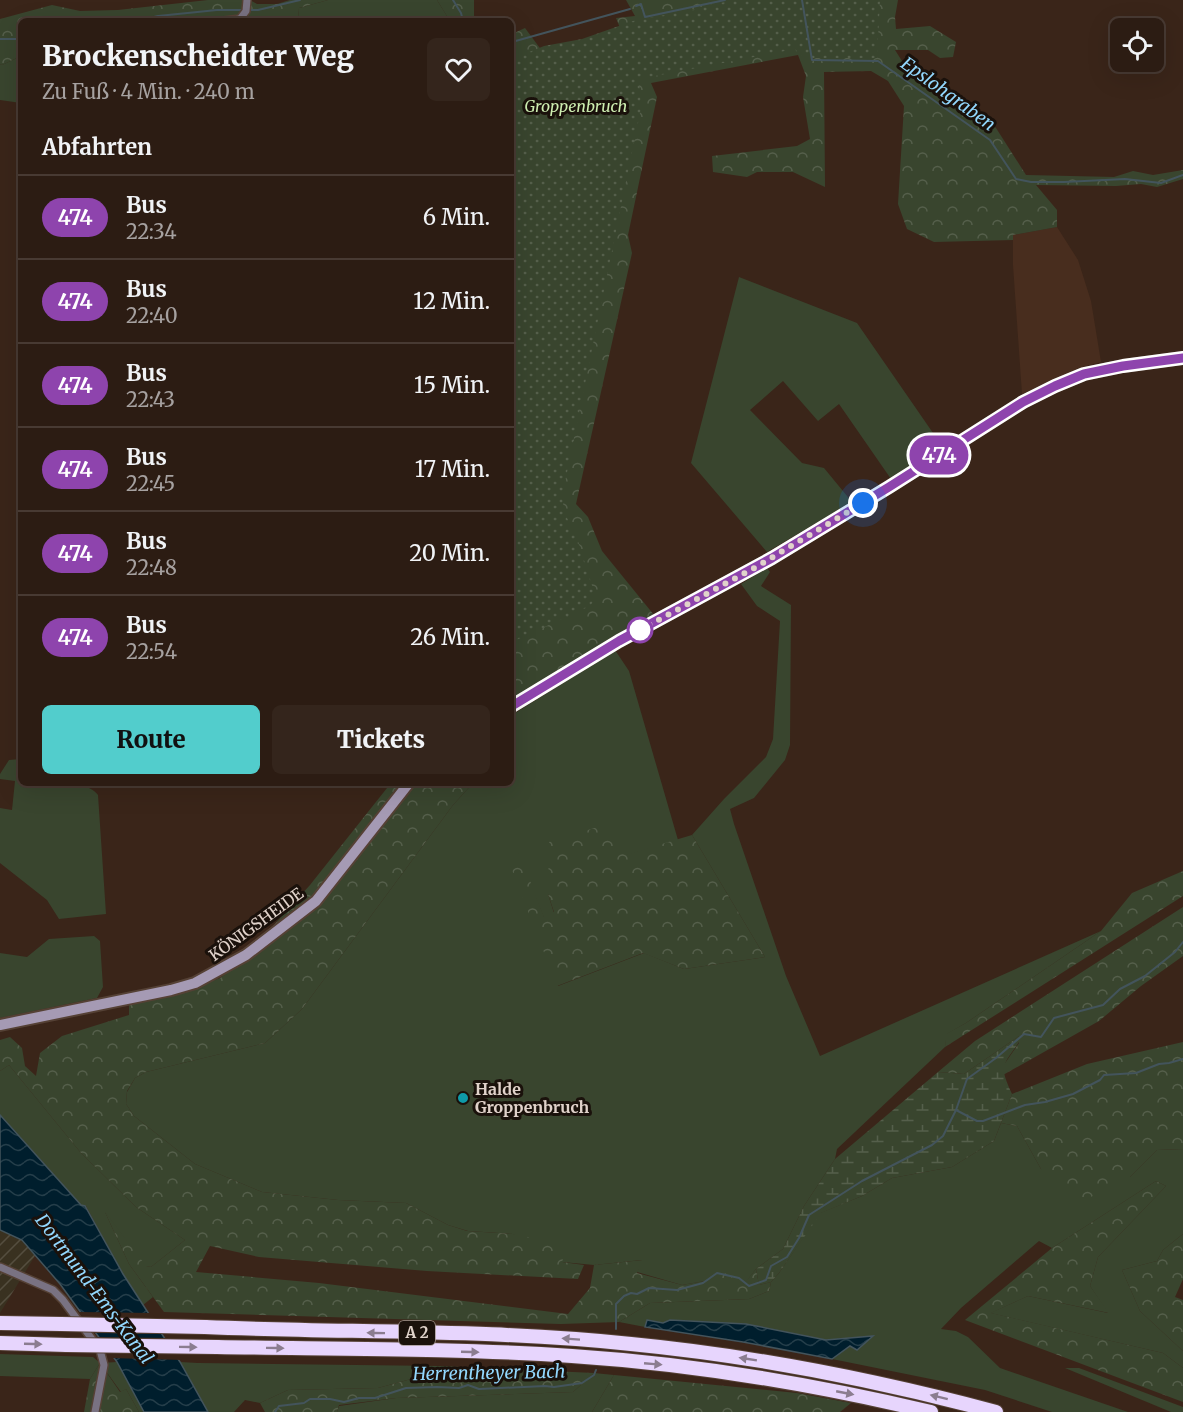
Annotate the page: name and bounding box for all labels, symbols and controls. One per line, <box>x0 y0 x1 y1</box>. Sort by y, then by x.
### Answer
map controls <box>1110 18 1164 72</box>
button: locate <box>1110 18 1164 72</box>
text: Brockenscheidter Weg <box>42 38 354 74</box>
button: heart <box>427 38 490 101</box>
water label: Epslohgraben <box>896 52 1000 136</box>
text: Zu Fuß · 4 Min. · 240 m <box>42 79 255 104</box>
park label: Groppenbruch <box>525 96 627 116</box>
text: Abfahrten <box>42 133 152 161</box>
text: Bus <box>126 191 167 219</box>
text: 6 Min. <box>423 203 490 231</box>
text: 474 <box>57 204 93 231</box>
text: 22:34 <box>126 219 177 244</box>
text: Bus <box>126 275 167 303</box>
text: 12 Min. <box>413 287 490 315</box>
text: 474 <box>57 288 93 315</box>
text: 22:40 <box>126 303 178 328</box>
text: Bus <box>126 359 167 387</box>
text: 15 Min. <box>414 371 490 399</box>
text: 474 <box>57 372 93 399</box>
text: 22:43 <box>126 387 175 412</box>
line badge: 474 <box>904 436 974 474</box>
text: 474 <box>921 442 957 469</box>
text: Bus <box>126 443 167 471</box>
text: 17 Min. <box>415 455 490 483</box>
text: 474 <box>57 456 93 483</box>
text: 22:45 <box>126 471 175 496</box>
your location <box>848 488 878 518</box>
text: Bus <box>126 527 167 555</box>
text: 20 Min. <box>409 539 490 567</box>
text: 474 <box>57 540 93 567</box>
text: 22:48 <box>126 555 177 580</box>
text: Bus <box>126 611 167 639</box>
unlabelled marker <box>627 617 653 643</box>
text: 26 Min. <box>410 623 490 651</box>
text: 474 <box>57 624 93 651</box>
text: 22:54 <box>126 639 177 664</box>
button: Route <box>42 705 260 774</box>
button: Tickets <box>272 705 490 774</box>
street label: KÖNIGSHEIDE <box>205 883 308 965</box>
place label: Halde Groppenbruch <box>475 1079 590 1117</box>
marker: Halde Groppenbruch <box>456 1091 470 1105</box>
water label: Dortmund-Ems-Kanal <box>30 1208 158 1368</box>
road number: A 2 <box>399 1321 435 1345</box>
one-way arrow <box>367 1328 386 1337</box>
one-way arrow <box>561 1334 580 1344</box>
one-way arrow <box>24 1339 43 1348</box>
one-way arrow <box>179 1342 198 1352</box>
one-way arrow <box>266 1344 285 1353</box>
one-way arrow <box>461 1347 480 1357</box>
one-way arrow <box>739 1354 758 1363</box>
one-way arrow <box>643 1359 662 1369</box>
water label: Herrentheyer Bach <box>411 1360 566 1385</box>
one-way arrow <box>836 1389 855 1398</box>
one-way arrow <box>930 1392 948 1402</box>

